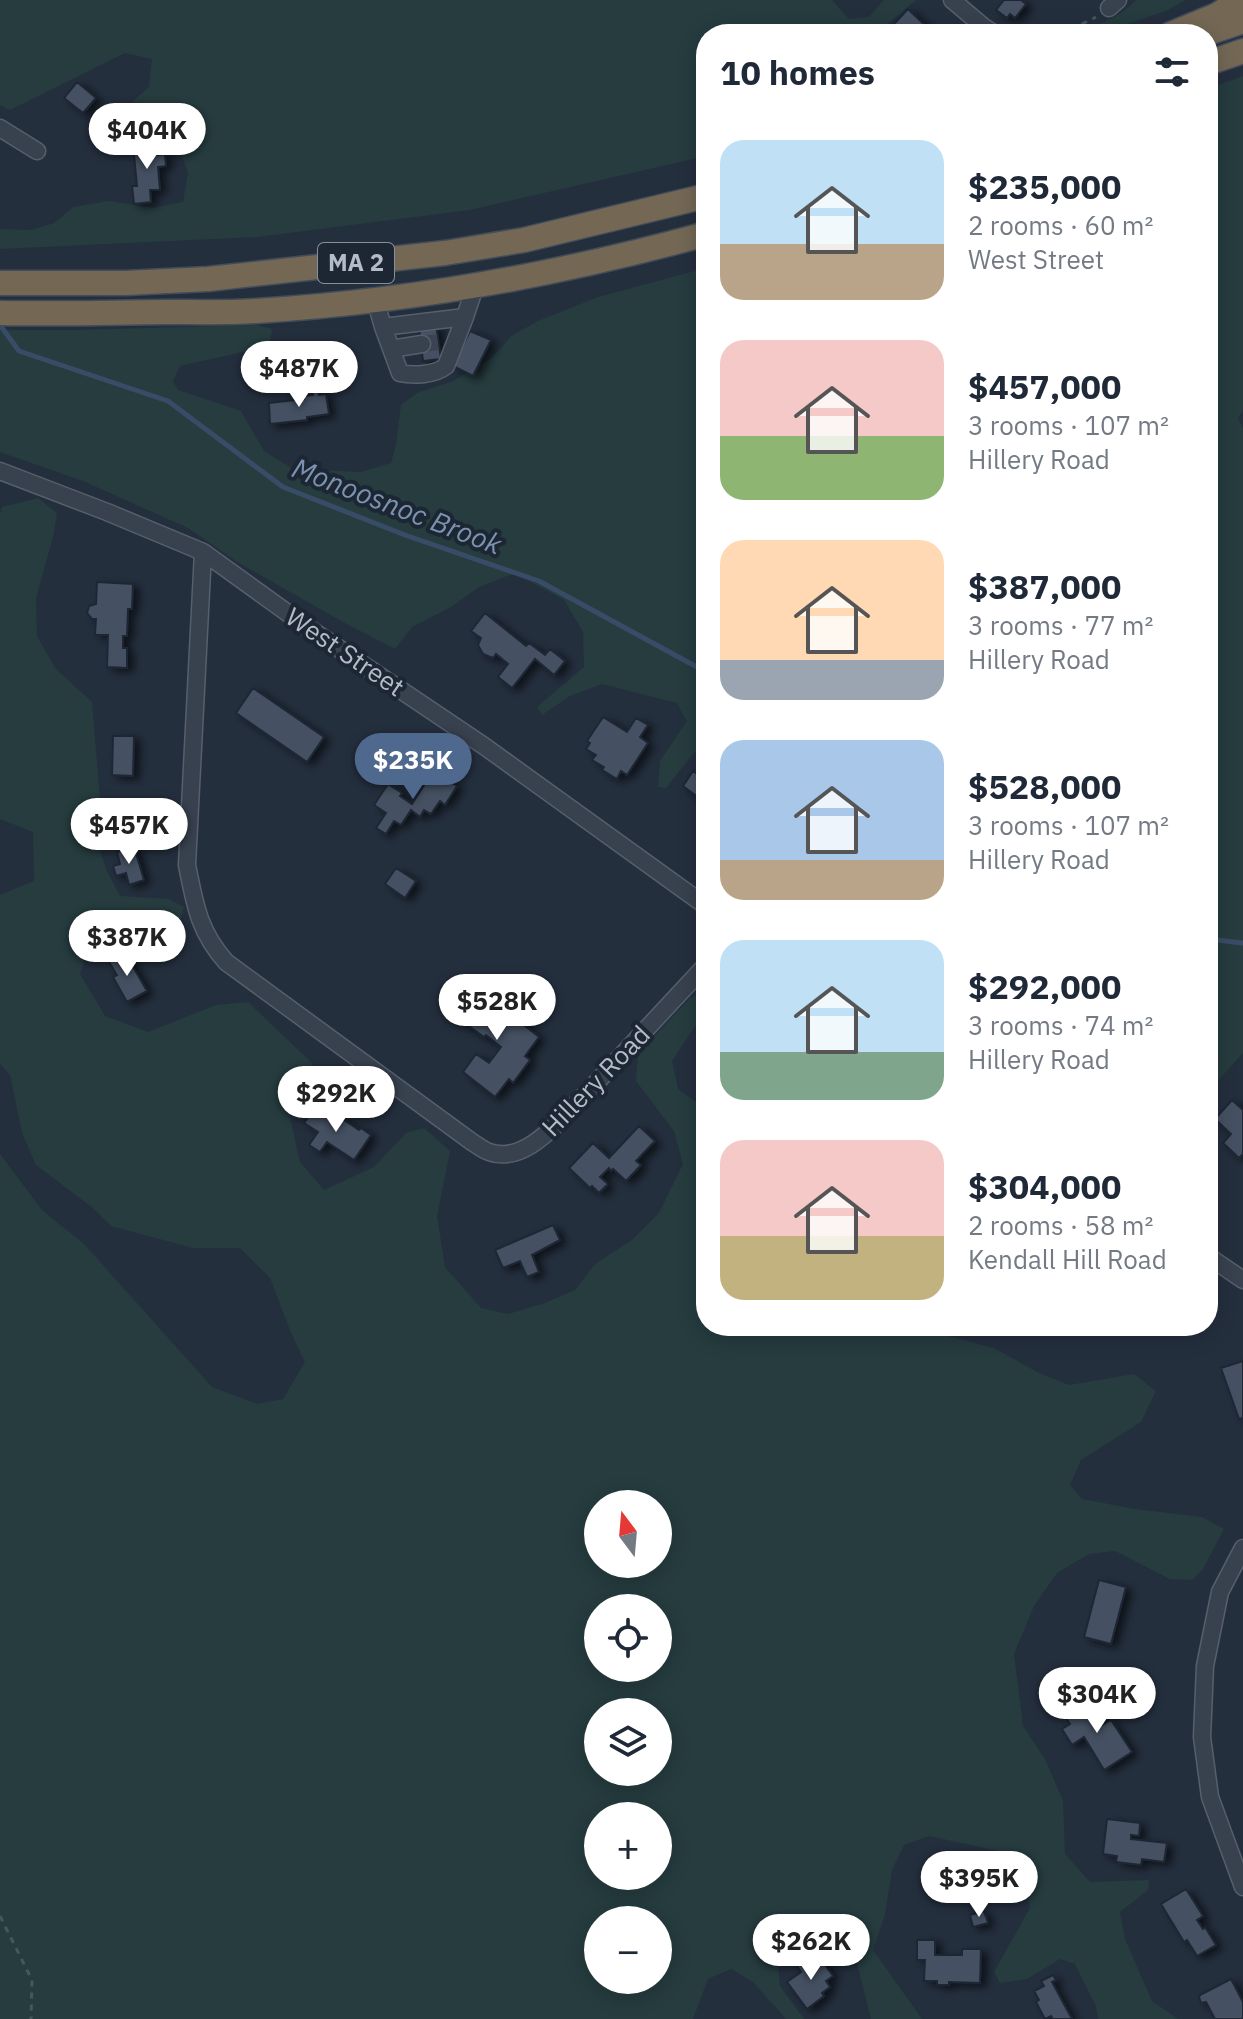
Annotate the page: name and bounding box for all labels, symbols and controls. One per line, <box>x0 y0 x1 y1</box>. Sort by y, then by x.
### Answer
text: 10 homes <box>720 50 875 94</box>
icon: filters <box>1150 50 1194 94</box>
pin: $404K <box>91 103 203 171</box>
text: $404K <box>107 112 187 146</box>
text: $235,000 <box>968 164 1121 208</box>
icon: home <box>784 172 880 268</box>
text: 2 rooms · 60 m² <box>968 208 1153 242</box>
text: West Street <box>968 242 1104 276</box>
road number: MA 2 <box>318 243 394 283</box>
pin: $487K <box>243 341 355 409</box>
text: $487K <box>259 350 339 384</box>
text: $457,000 <box>968 364 1121 408</box>
icon: home <box>784 372 880 468</box>
text: 3 rooms · 107 m² <box>968 408 1169 442</box>
text: Hillery Road <box>968 442 1110 476</box>
water label: Monoosnoc Brook <box>287 449 508 563</box>
text: $387,000 <box>968 564 1121 608</box>
icon: home <box>784 572 880 668</box>
street label: West Street <box>280 599 411 703</box>
text: 3 rooms · 77 m² <box>968 608 1153 642</box>
text: Hillery Road <box>968 642 1110 676</box>
pin: $235K <box>357 733 469 801</box>
text: $235K <box>373 742 453 776</box>
text: $528,000 <box>968 764 1121 808</box>
icon: home <box>784 772 880 868</box>
pin: $457K <box>73 798 185 866</box>
text: $457K <box>89 807 169 841</box>
text: 3 rooms · 107 m² <box>968 808 1169 842</box>
text: Hillery Road <box>968 842 1110 876</box>
pin: $387K <box>71 910 183 978</box>
text: $387K <box>87 919 167 953</box>
text: $292,000 <box>968 964 1121 1008</box>
icon: home <box>784 972 880 1068</box>
pin: $528K <box>441 974 553 1042</box>
text: $528K <box>457 983 537 1017</box>
text: 3 rooms · 74 m² <box>968 1008 1153 1042</box>
street label: Hillery Road <box>534 1017 657 1143</box>
text: Hillery Road <box>968 1042 1110 1076</box>
pin: $292K <box>280 1066 392 1134</box>
text: $292K <box>296 1075 376 1109</box>
text: $304,000 <box>968 1164 1121 1208</box>
icon: home <box>784 1172 880 1268</box>
text: 2 rooms · 58 m² <box>968 1208 1153 1242</box>
text: Kendall Hill Road <box>968 1242 1167 1276</box>
north arrow <box>584 1490 672 1578</box>
map controls <box>584 1490 672 1994</box>
button: locate <box>584 1594 672 1682</box>
pin: $304K <box>1041 1667 1153 1735</box>
text: $304K <box>1057 1676 1137 1710</box>
button: layers <box>584 1698 672 1786</box>
button: + <box>584 1802 672 1890</box>
pin: $395K <box>923 1851 1035 1919</box>
text: $395K <box>939 1860 1019 1894</box>
button: − <box>584 1906 672 1994</box>
pin: $262K <box>755 1914 867 1982</box>
text: $262K <box>771 1923 851 1957</box>

